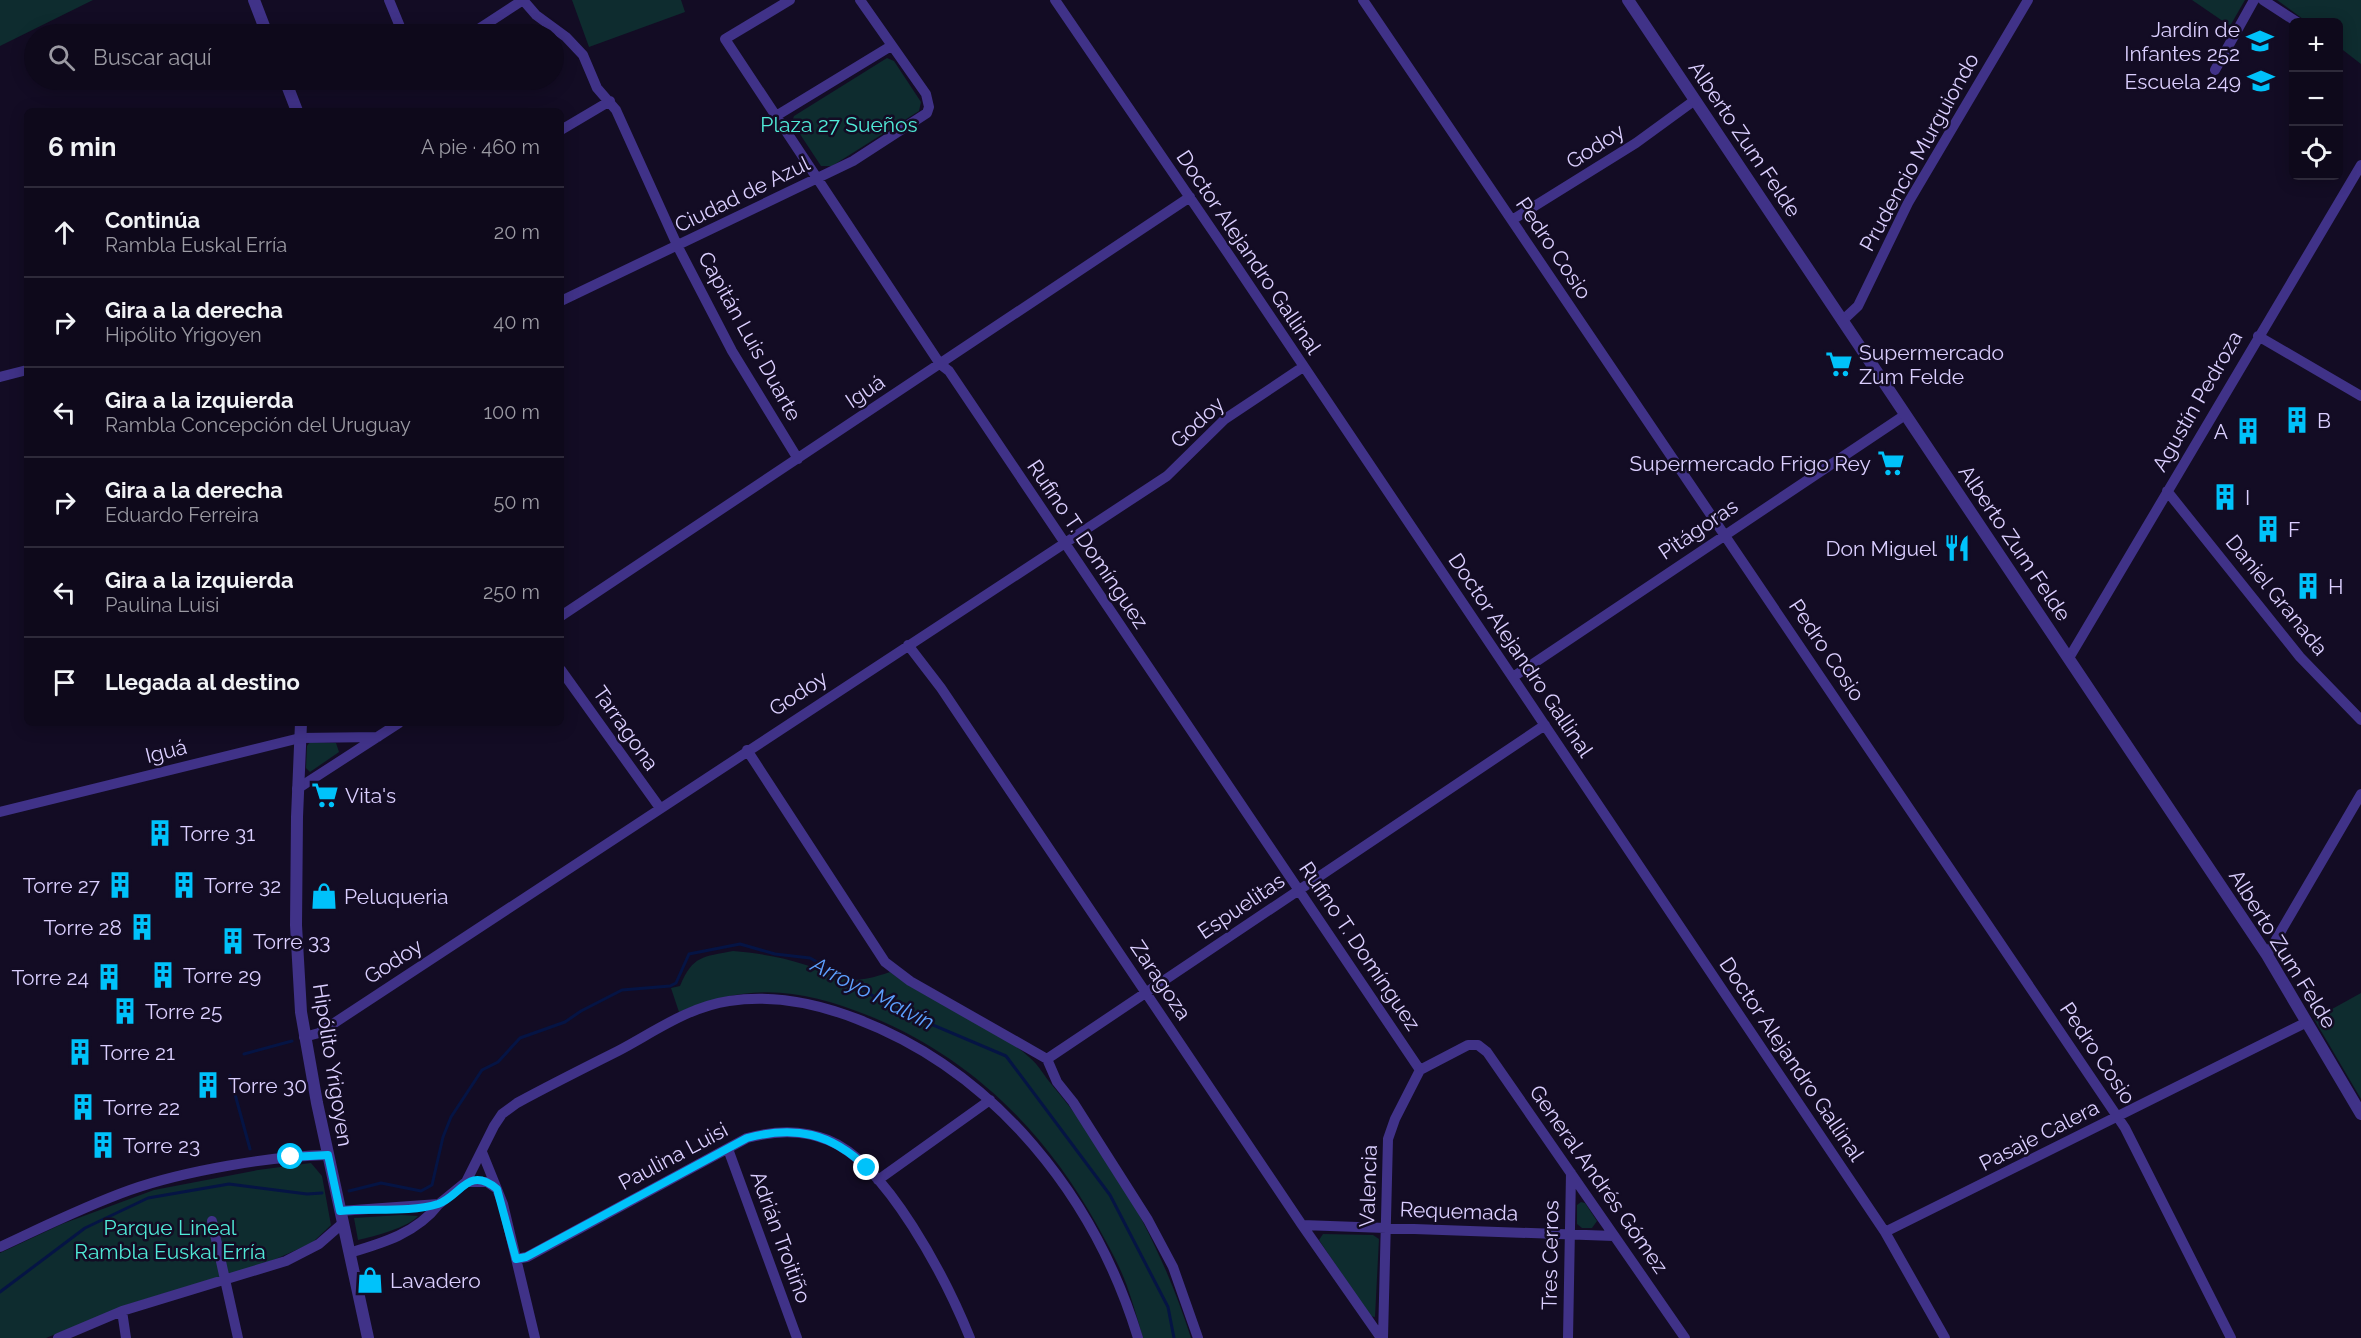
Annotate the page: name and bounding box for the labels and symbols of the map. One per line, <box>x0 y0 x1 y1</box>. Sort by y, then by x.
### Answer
place label: Jardín de Infantes 252 <box>2124 17 2240 66</box>
school or university icon: Jardín de Infantes 252 <box>2245 26 2275 56</box>
street label: Prudencio Murguiondo <box>1854 49 1984 255</box>
street label: Alberto Zum Felde <box>1684 56 1806 222</box>
school or university icon: Escuela 249 <box>2246 66 2276 96</box>
place label: Escuela 249 <box>2125 69 2241 94</box>
park label: Plaza 27 Sueños <box>760 112 918 137</box>
street label: Godoy <box>1561 118 1629 174</box>
street label: Doctor Alejandro Gallinal <box>1171 145 1327 359</box>
street label: Ciudad de Azul <box>670 150 814 237</box>
street label: Pedro Cosio <box>1511 192 1597 304</box>
street label: Capitán Luis Duarte <box>693 247 807 425</box>
street label: Agustín Pedroza <box>2147 326 2247 476</box>
place label: Supermercado Zum Felde <box>1859 340 2004 389</box>
supermarket icon: Supermercado Zum Felde <box>1824 349 1854 379</box>
street label: Iguá <box>841 369 889 413</box>
street label: Godoy <box>1165 391 1229 453</box>
building icon: B <box>2282 405 2312 435</box>
place label: B <box>2317 408 2331 433</box>
building icon: A <box>2233 416 2263 446</box>
place label: A <box>2214 418 2228 444</box>
supermarket icon: Supermercado Frigo Rey <box>1876 448 1906 478</box>
place label: Supermercado Frigo Rey <box>1629 451 1871 476</box>
street label: Rufino T. Domínguez <box>1022 455 1154 633</box>
street label: Alberto Zum Felde <box>1954 460 2076 626</box>
building icon: I <box>2210 482 2240 512</box>
place label: I <box>2245 485 2250 510</box>
street label: Pitágoras <box>1653 493 1743 565</box>
building icon: F <box>2253 514 2283 544</box>
place label: F <box>2288 517 2300 542</box>
street label: Daniel Granada <box>2221 530 2333 660</box>
restaurant icon: Don Miguel <box>1942 533 1972 563</box>
place label: Don Miguel <box>1825 536 1937 561</box>
street label: Doctor Alejandro Gallinal <box>1443 548 1599 762</box>
building icon: H <box>2293 571 2323 601</box>
place label: H <box>2328 574 2344 599</box>
street label: Pedro Cosio <box>1784 594 1870 706</box>
street label: Godoy <box>764 665 832 721</box>
street label: Tarragona <box>588 681 664 775</box>
street label: Iguá <box>143 734 189 768</box>
supermarket icon: Vita's <box>310 780 340 810</box>
place label: Vita's <box>345 783 396 808</box>
building icon: Torre 31 <box>145 818 175 848</box>
place label: Torre 31 <box>180 821 255 846</box>
street label: Rufino T. Domínguez <box>1294 857 1426 1035</box>
street label: Alberto Zum Felde <box>2224 865 2342 1033</box>
street label: Espuelitas <box>1193 868 1289 944</box>
building icon: Torre 27 <box>105 870 135 900</box>
building icon: Torre 32 <box>169 870 199 900</box>
place label: Torre 27 <box>23 873 101 898</box>
place label: Torre 32 <box>204 873 281 898</box>
shop icon: Peluqueria <box>309 881 339 911</box>
place label: Peluqueria <box>344 884 449 909</box>
building icon: Torre 28 <box>127 912 157 942</box>
place label: Torre 28 <box>44 915 122 940</box>
building icon: Torre 33 <box>218 926 248 956</box>
place label: Torre 33 <box>253 929 330 954</box>
street label: Godoy <box>359 933 427 989</box>
street label: Zaragoza <box>1125 936 1197 1024</box>
water label: Arroyo Malvín <box>806 950 939 1035</box>
street label: Doctor Alejandro Gallinal <box>1714 952 1870 1166</box>
building icon: Torre 29 <box>148 960 178 990</box>
building icon: Torre 24 <box>94 962 124 992</box>
place label: Torre 29 <box>183 963 261 988</box>
place label: Torre 24 <box>12 965 89 990</box>
street label: Hipólito Yrigoyen <box>308 982 358 1148</box>
building icon: Torre 25 <box>110 996 140 1026</box>
street label: Pedro Cosio <box>2055 997 2141 1109</box>
place label: Torre 25 <box>145 999 222 1024</box>
building icon: Torre 21 <box>65 1037 95 1067</box>
place label: Torre 21 <box>100 1040 175 1065</box>
building icon: Torre 30 <box>193 1070 223 1100</box>
place label: Torre 30 <box>228 1073 307 1098</box>
street label: General Andrés Gómez <box>1524 1080 1674 1278</box>
building icon: Torre 22 <box>68 1092 98 1122</box>
street label: Pasaje Calera <box>1975 1094 2103 1176</box>
place label: Torre 22 <box>103 1095 180 1120</box>
street label: Paulina Luisi <box>614 1117 732 1195</box>
building icon: Torre 23 <box>88 1130 118 1160</box>
place label: Torre 23 <box>123 1133 200 1158</box>
route start <box>277 1143 303 1169</box>
street label: Valencia <box>1354 1144 1382 1228</box>
route end <box>853 1154 879 1180</box>
street label: Adrián Troitiño <box>746 1168 816 1306</box>
street label: Requemada <box>1399 1196 1519 1226</box>
street label: Tres Cerros <box>1537 1200 1563 1310</box>
park label: Parque Lineal Rambla Euskal Erría <box>74 1215 266 1264</box>
shop icon: Lavadero <box>355 1265 385 1295</box>
place label: Lavadero <box>390 1268 481 1293</box>

